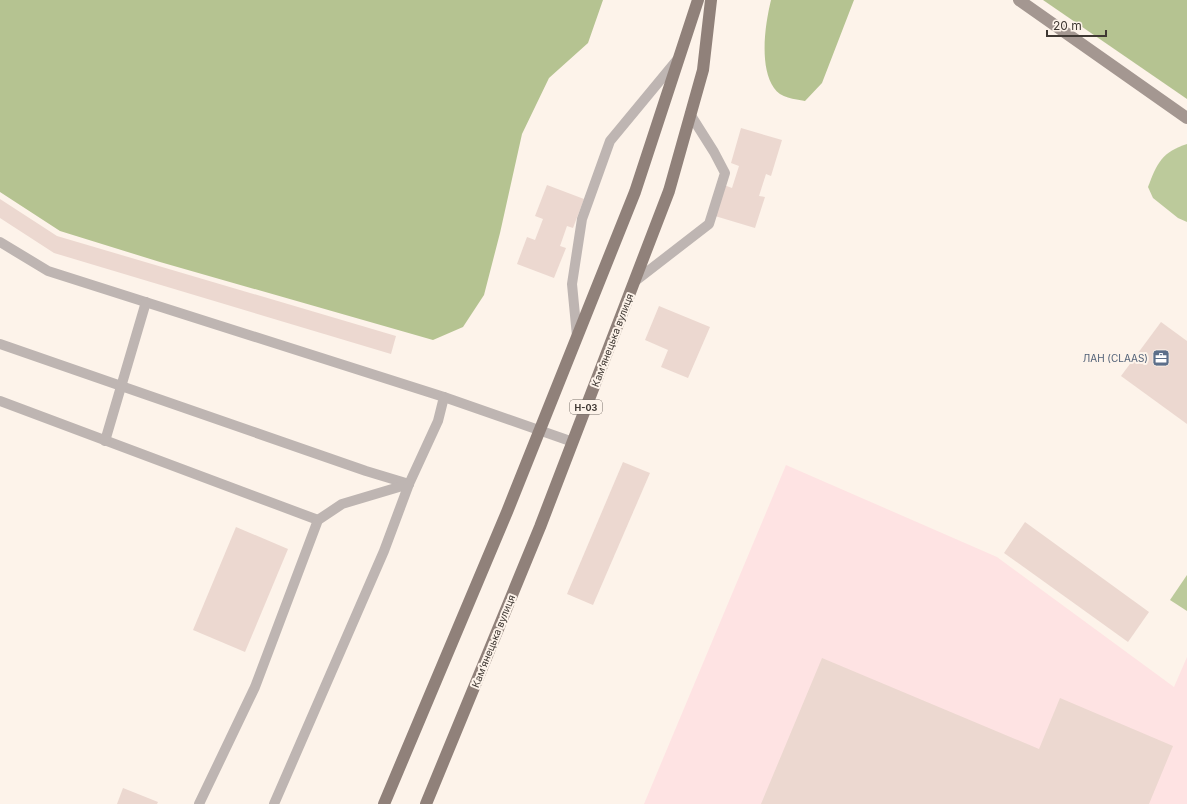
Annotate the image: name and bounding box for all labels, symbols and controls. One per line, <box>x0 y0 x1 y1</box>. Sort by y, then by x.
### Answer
scale bar <box>1047 12 1106 38</box>
text: 20 m <box>1053 18 1082 33</box>
street label: Камʼянецька вулиця <box>589 292 635 388</box>
office icon: ЛАН (CLAAS) <box>1151 348 1171 368</box>
place label: ЛАН (CLAAS) <box>1083 352 1148 364</box>
road number: Н-03 <box>570 400 602 414</box>
street label: Камʼянецька вулиця <box>469 593 517 689</box>

